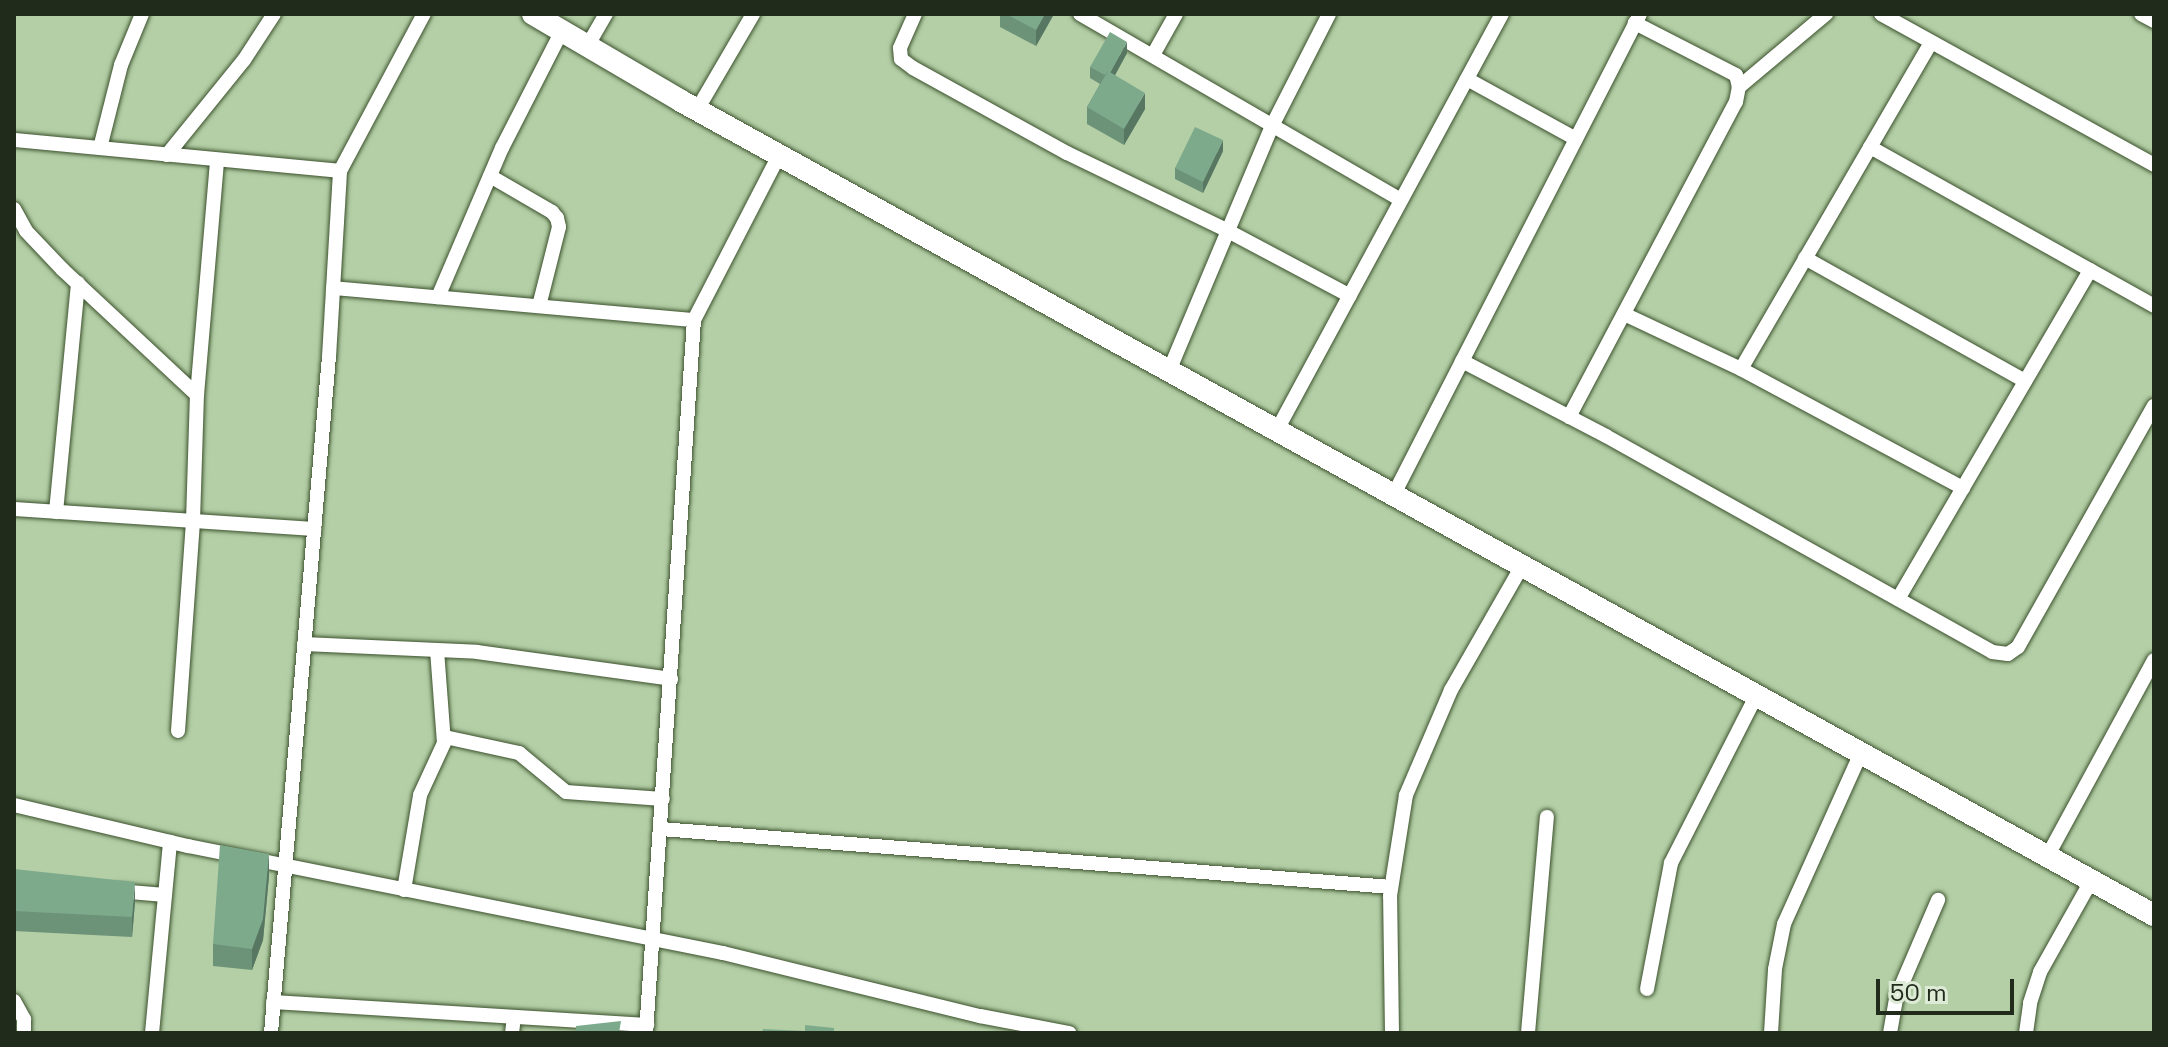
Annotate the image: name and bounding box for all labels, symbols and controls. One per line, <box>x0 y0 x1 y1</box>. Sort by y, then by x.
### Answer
scale bar <box>1880 963 2018 1013</box>
text: 50 m <box>1890 977 1947 1008</box>

